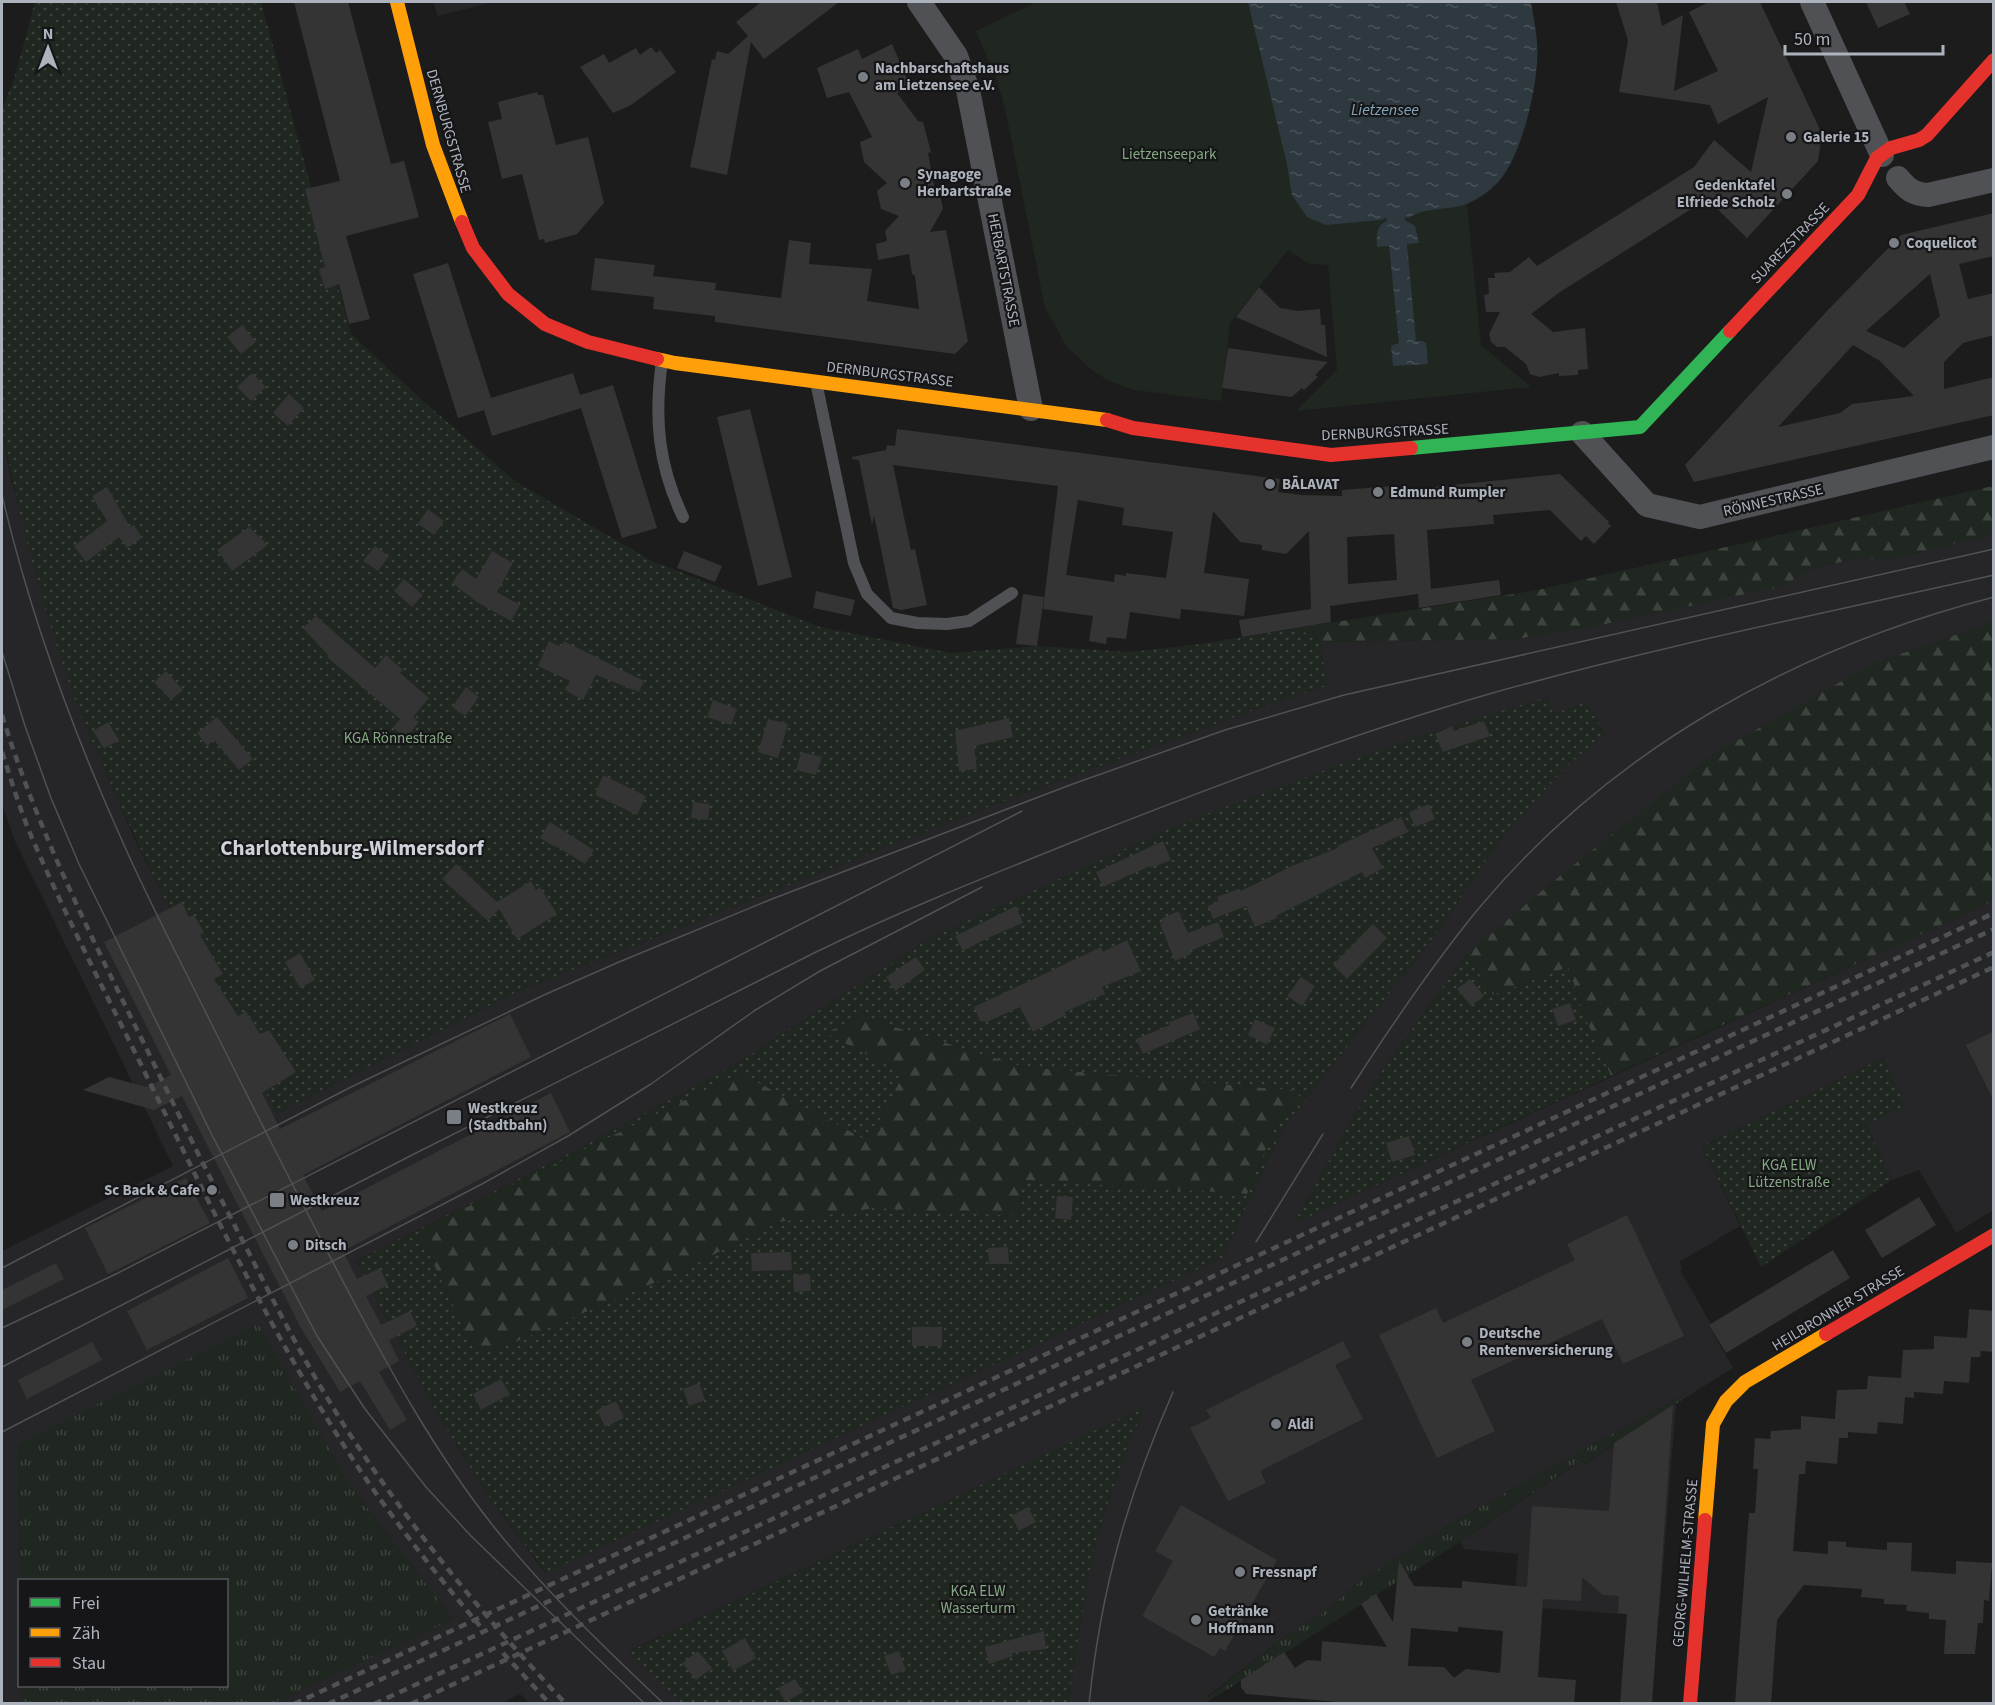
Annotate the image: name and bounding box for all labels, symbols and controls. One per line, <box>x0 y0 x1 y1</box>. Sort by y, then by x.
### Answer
north arrow <box>18 18 78 78</box>
scale bar <box>1785 18 1942 56</box>
text: N <box>43 23 53 45</box>
text: 50 m <box>1794 27 1830 52</box>
place label: Nachbarschaftshaus am Lietzensee e.V. <box>875 58 1010 96</box>
street label: DERNBURGSTRASSE <box>421 67 476 196</box>
marker: Nachbarschaftshaus am Lietzensee e.V. <box>856 70 870 84</box>
water label: Lietzensee <box>1351 99 1419 121</box>
place label: Galerie 15 <box>1803 127 1869 148</box>
marker: Galerie 15 <box>1784 130 1798 144</box>
park label: Lietzenseepark <box>1122 144 1217 165</box>
place label: Synagoge Herbartstraße <box>917 164 1012 202</box>
place label: Gedenktafel Elfriede Scholz <box>1677 175 1776 213</box>
marker: Synagoge Herbartstraße <box>898 176 912 190</box>
marker: Gedenktafel Elfriede Scholz <box>1780 187 1794 201</box>
street label: SUAREZSTRASSE <box>1746 198 1835 289</box>
street label: HERBARTSTRASSE <box>982 212 1025 329</box>
place label: Coquelicot <box>1906 233 1977 254</box>
marker: Coquelicot <box>1887 236 1901 250</box>
street label: DERNBURGSTRASSE <box>825 356 955 393</box>
street label: DERNBURGSTRASSE <box>1321 419 1449 446</box>
place label: BĀLAVAT <box>1282 474 1340 495</box>
marker: BĀLAVAT <box>1263 477 1277 491</box>
street label: RÖNNESTRASSE <box>1721 479 1825 522</box>
place label: Edmund Rumpler <box>1390 482 1505 503</box>
marker: Edmund Rumpler <box>1371 485 1385 499</box>
park label: KGA Rönnestraße <box>344 728 452 749</box>
district label: Charlottenburg-Wilmersdorf <box>220 833 485 863</box>
place label: Westkreuz (Stadtbahn) <box>468 1098 547 1136</box>
marker: Westkreuz (Stadtbahn) <box>445 1108 463 1126</box>
park label: KGA ELW Lützenstraße <box>1748 1155 1830 1193</box>
place label: Sc Back & Cafe <box>104 1180 200 1201</box>
marker: Sc Back & Cafe <box>205 1183 219 1197</box>
place label: Westkreuz <box>290 1190 359 1211</box>
marker: Westkreuz <box>268 1191 286 1209</box>
place label: Ditsch <box>305 1235 347 1256</box>
marker: Ditsch <box>286 1238 300 1252</box>
street label: HEILBRONNER STRASSE <box>1768 1260 1909 1356</box>
place label: Deutsche Rentenversicherung <box>1479 1323 1613 1361</box>
marker: Deutsche Rentenversicherung <box>1460 1335 1474 1349</box>
place label: Aldi <box>1287 1414 1314 1435</box>
marker: Aldi <box>1269 1417 1283 1431</box>
street label: GEORG-WILHELM-STRASSE <box>1668 1478 1703 1648</box>
place label: Fressnapf <box>1252 1562 1317 1583</box>
marker: Fressnapf <box>1233 1565 1247 1579</box>
legend <box>18 1579 228 1687</box>
park label: KGA ELW Wasserturm <box>940 1581 1016 1619</box>
text: Frei <box>72 1591 100 1616</box>
place label: Getränke Hoffmann <box>1208 1601 1274 1639</box>
marker: Getränke Hoffmann <box>1189 1613 1203 1627</box>
text: Zäh <box>72 1621 100 1646</box>
text: Stau <box>72 1651 106 1676</box>

